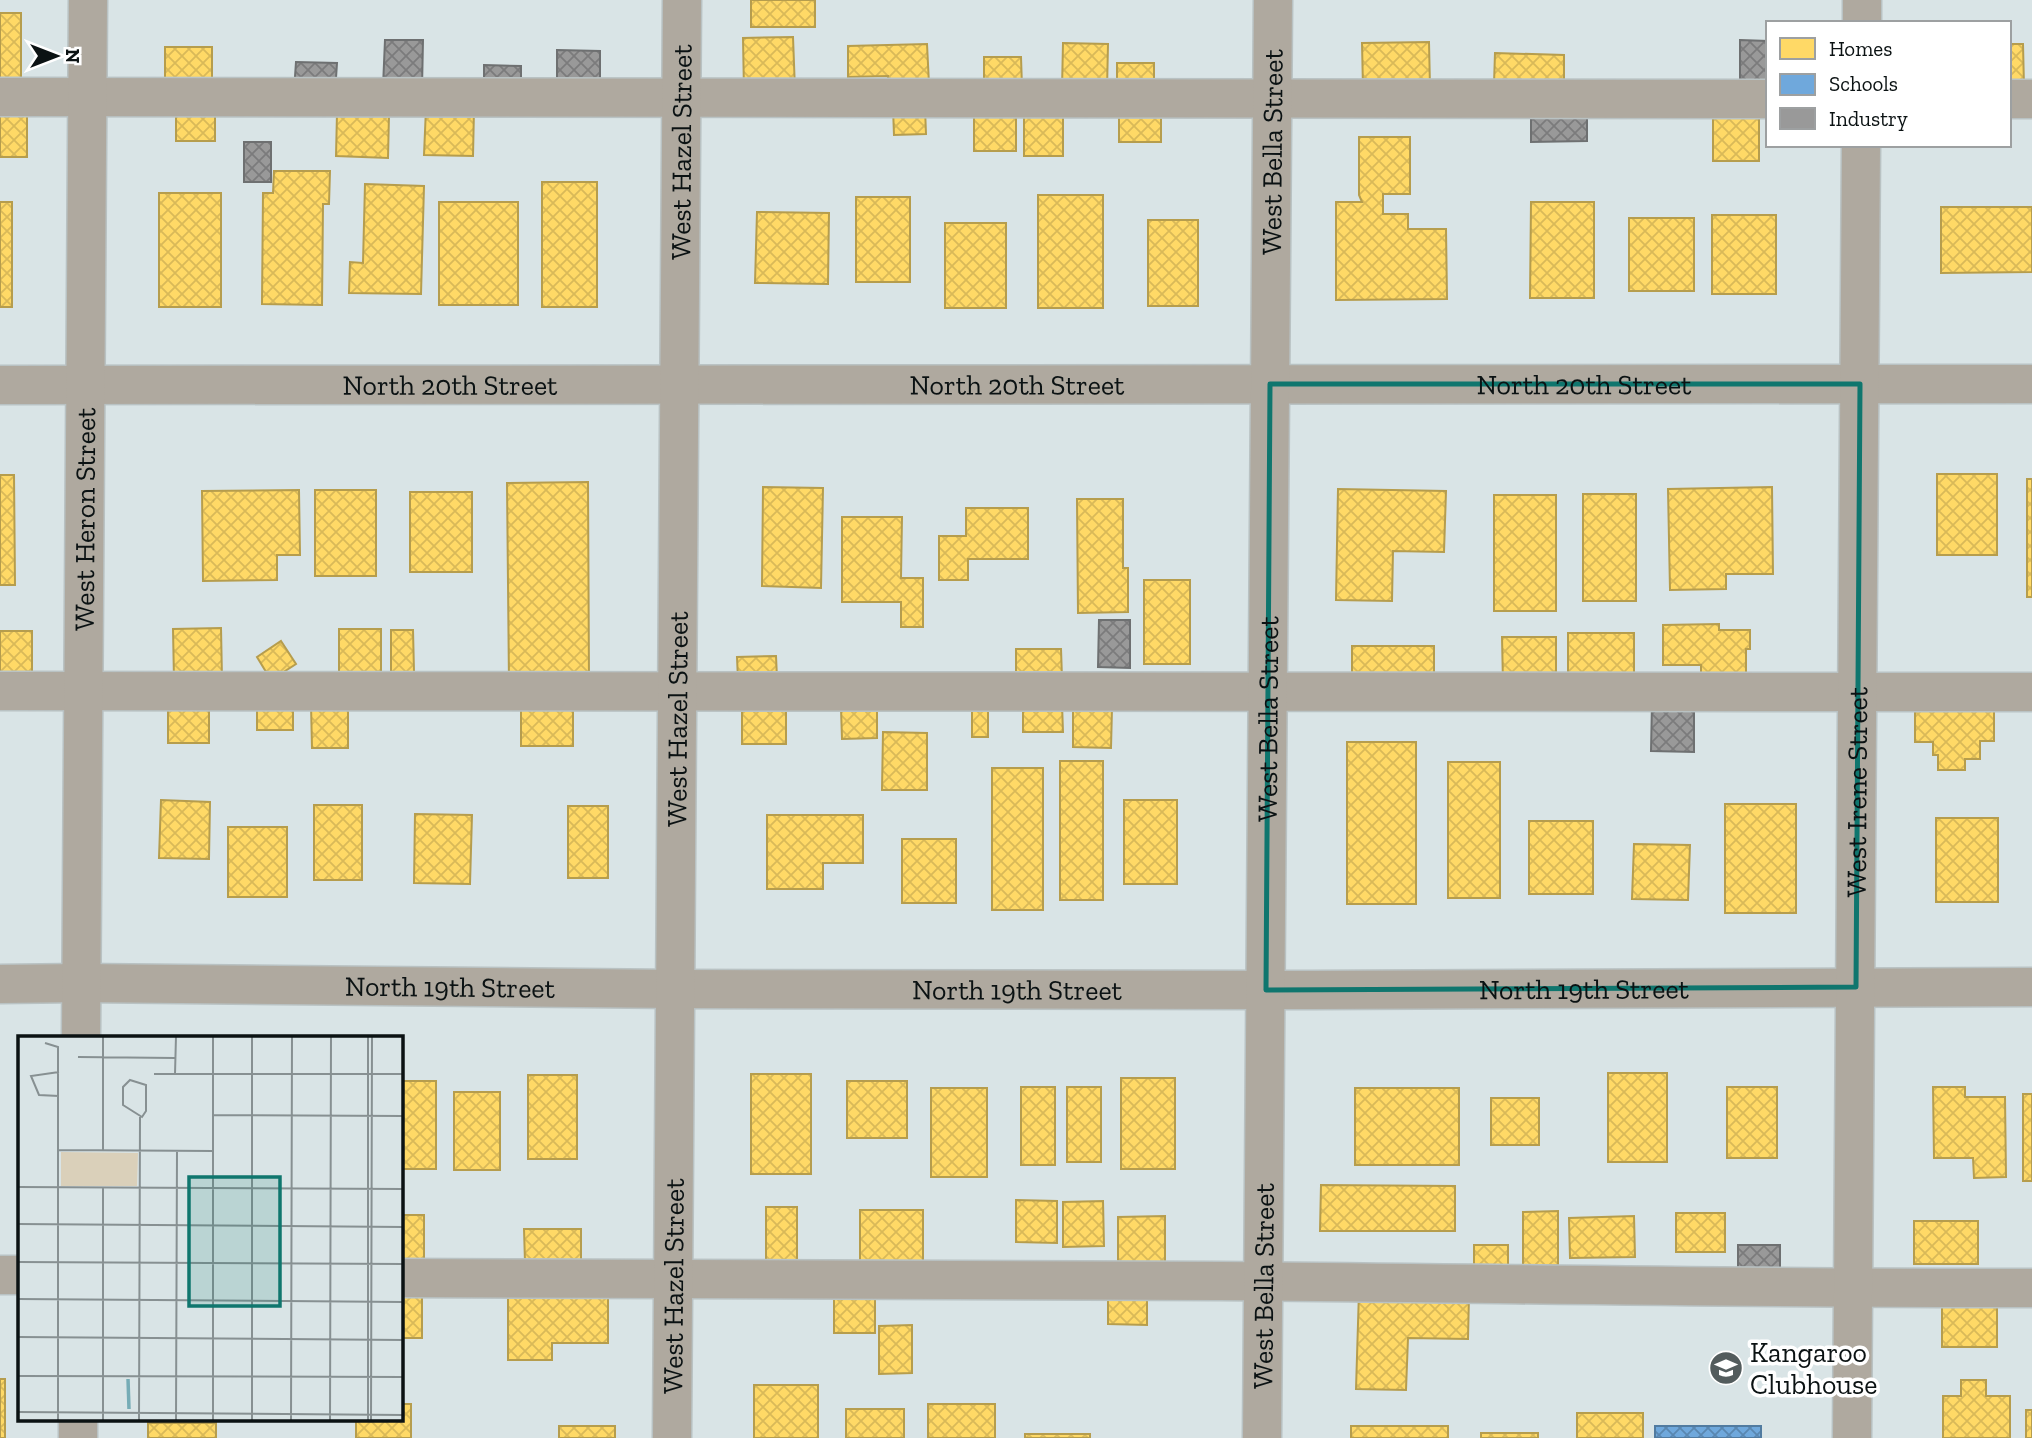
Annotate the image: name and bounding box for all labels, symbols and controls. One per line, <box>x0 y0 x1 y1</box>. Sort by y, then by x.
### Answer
north arrow <box>21 21 91 91</box>
legend <box>1766 21 2011 147</box>
text: Homes <box>1829 36 1892 61</box>
street label: West Hazel Street <box>664 44 698 260</box>
street label: West Bella Street <box>1255 48 1289 255</box>
text: N <box>61 49 84 63</box>
text: Schools <box>1829 71 1898 96</box>
text: Industry <box>1829 106 1908 131</box>
street label: North 20th Street <box>343 368 558 401</box>
street label: North 20th Street <box>910 368 1125 401</box>
street label: North 20th Street <box>1477 368 1692 401</box>
street label: West Heron Street <box>67 407 102 631</box>
street label: West Hazel Street <box>660 611 694 827</box>
street label: West Bella Street <box>1250 615 1285 822</box>
street label: West Irene Street <box>1839 686 1874 897</box>
street label: North 19th Street <box>345 969 556 1004</box>
street label: North 19th Street <box>1479 972 1690 1006</box>
street label: North 19th Street <box>912 973 1123 1006</box>
inset map <box>18 1036 402 1420</box>
street label: West Hazel Street <box>656 1178 690 1394</box>
street label: West Bella Street <box>1246 1182 1280 1389</box>
place label: Kangaroo Clubhouse <box>1750 1336 1877 1401</box>
school or university icon: Kangaroo Clubhouse <box>1707 1349 1745 1387</box>

